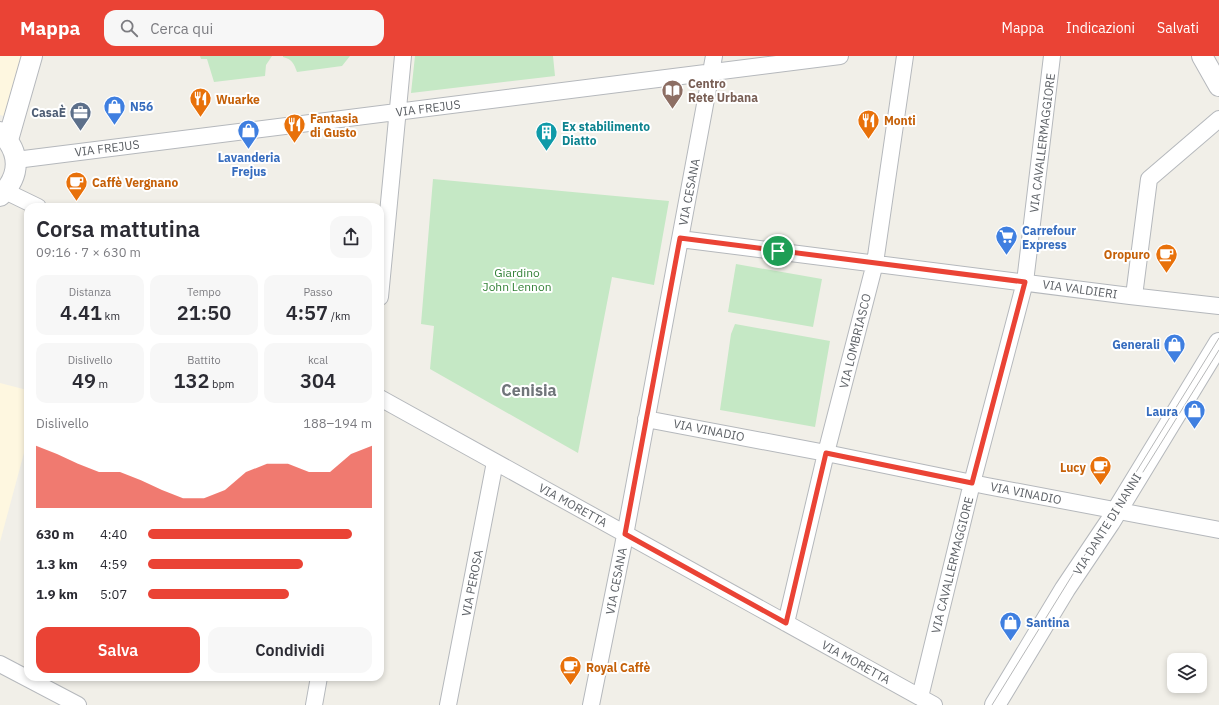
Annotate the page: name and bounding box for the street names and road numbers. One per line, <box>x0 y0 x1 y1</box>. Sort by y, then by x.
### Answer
street label: VIA CAVALLERMAGGIORE <box>1026 72 1058 214</box>
street label: VIA FREJUS <box>395 97 461 119</box>
street label: VIA FREJUS <box>74 137 140 159</box>
street label: VIA CESANA <box>675 157 703 227</box>
street label: VIA VALDIERI <box>1042 276 1119 302</box>
street label: VIA LOMBRIASCO <box>836 292 874 390</box>
street label: VIA VINADIO <box>672 416 746 444</box>
street label: VIA DANTE DI NANNI <box>1070 470 1144 578</box>
street label: VIA VINADIO <box>989 479 1063 507</box>
street label: VIA MORETTA <box>536 480 610 530</box>
street label: VIA CAVALLERMAGGIORE <box>928 495 976 635</box>
street label: VIA CESANA <box>602 546 630 616</box>
street label: VIA PEROSA <box>458 548 486 618</box>
street label: VIA MORETTA <box>819 637 893 687</box>

